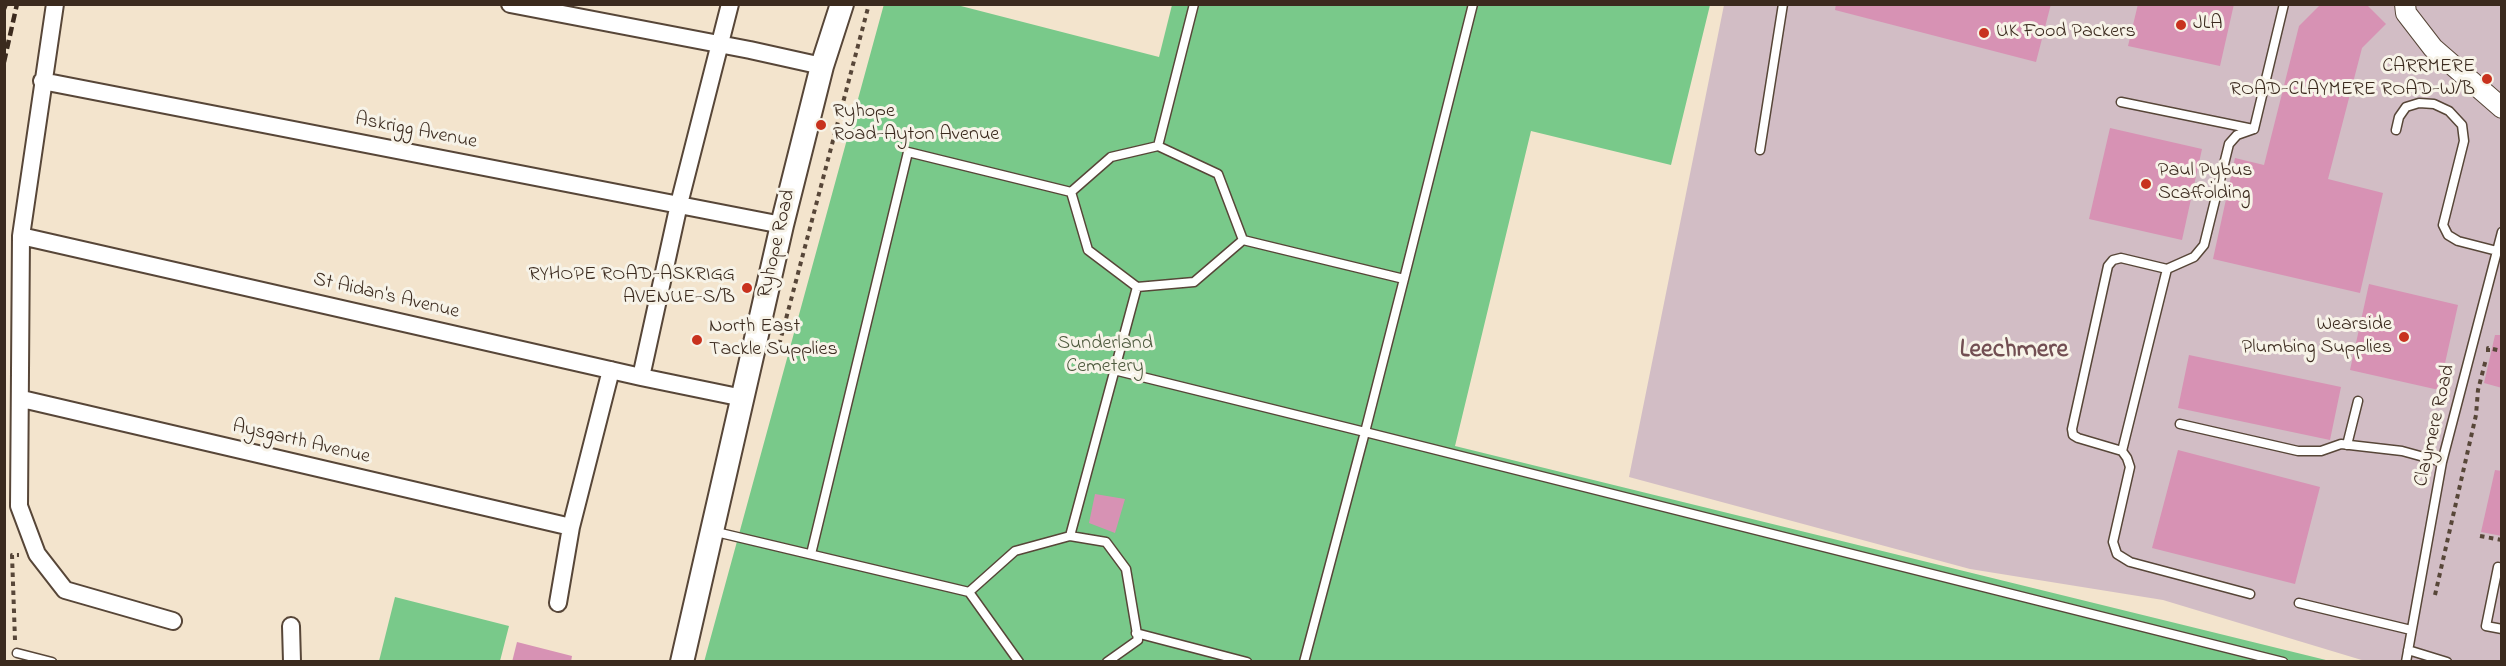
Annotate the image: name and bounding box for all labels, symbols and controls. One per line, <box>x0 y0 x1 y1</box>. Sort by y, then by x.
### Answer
place label: JLA <box>2193 13 2222 37</box>
marker: JLA <box>2174 18 2188 32</box>
place label: UK Food Packers <box>1996 21 2136 45</box>
marker: UK Food Packers <box>1977 26 1991 40</box>
place label: CARRMERE ROAD-CLAYMERE ROAD-W/B <box>2230 56 2475 103</box>
marker: CARRMERE ROAD-CLAYMERE ROAD-W/B <box>2480 72 2494 86</box>
place label: Ryhope Road-Ayton Avenue <box>833 101 999 148</box>
street label: Askrigg Avenue <box>353 108 479 156</box>
marker: Ryhope Road-Ayton Avenue <box>814 118 828 132</box>
place label: Paul Pybus Scaffolding <box>2158 160 2253 207</box>
marker: Paul Pybus Scaffolding <box>2139 177 2153 191</box>
street label: Ryhope Road <box>754 188 802 300</box>
place label: RYHOPE ROAD-ASKRIGG AVENUE-S/B <box>529 264 735 311</box>
street label: St Aidan's Avenue <box>310 268 462 326</box>
marker: RYHOPE ROAD-ASKRIGG AVENUE-S/B <box>740 281 754 295</box>
place label: Wearside Plumbing Supplies <box>2242 314 2392 361</box>
place label: North East Tackle Supplies <box>709 316 838 363</box>
marker: Wearside Plumbing Supplies <box>2397 330 2411 344</box>
marker: North East Tackle Supplies <box>690 333 704 347</box>
park label: Sunderland Cemetery <box>1057 333 1153 380</box>
district label: Leechmere <box>1960 336 2068 368</box>
street label: Claymere Road <box>2410 363 2462 489</box>
street label: Aysgarth Avenue <box>230 415 372 471</box>

